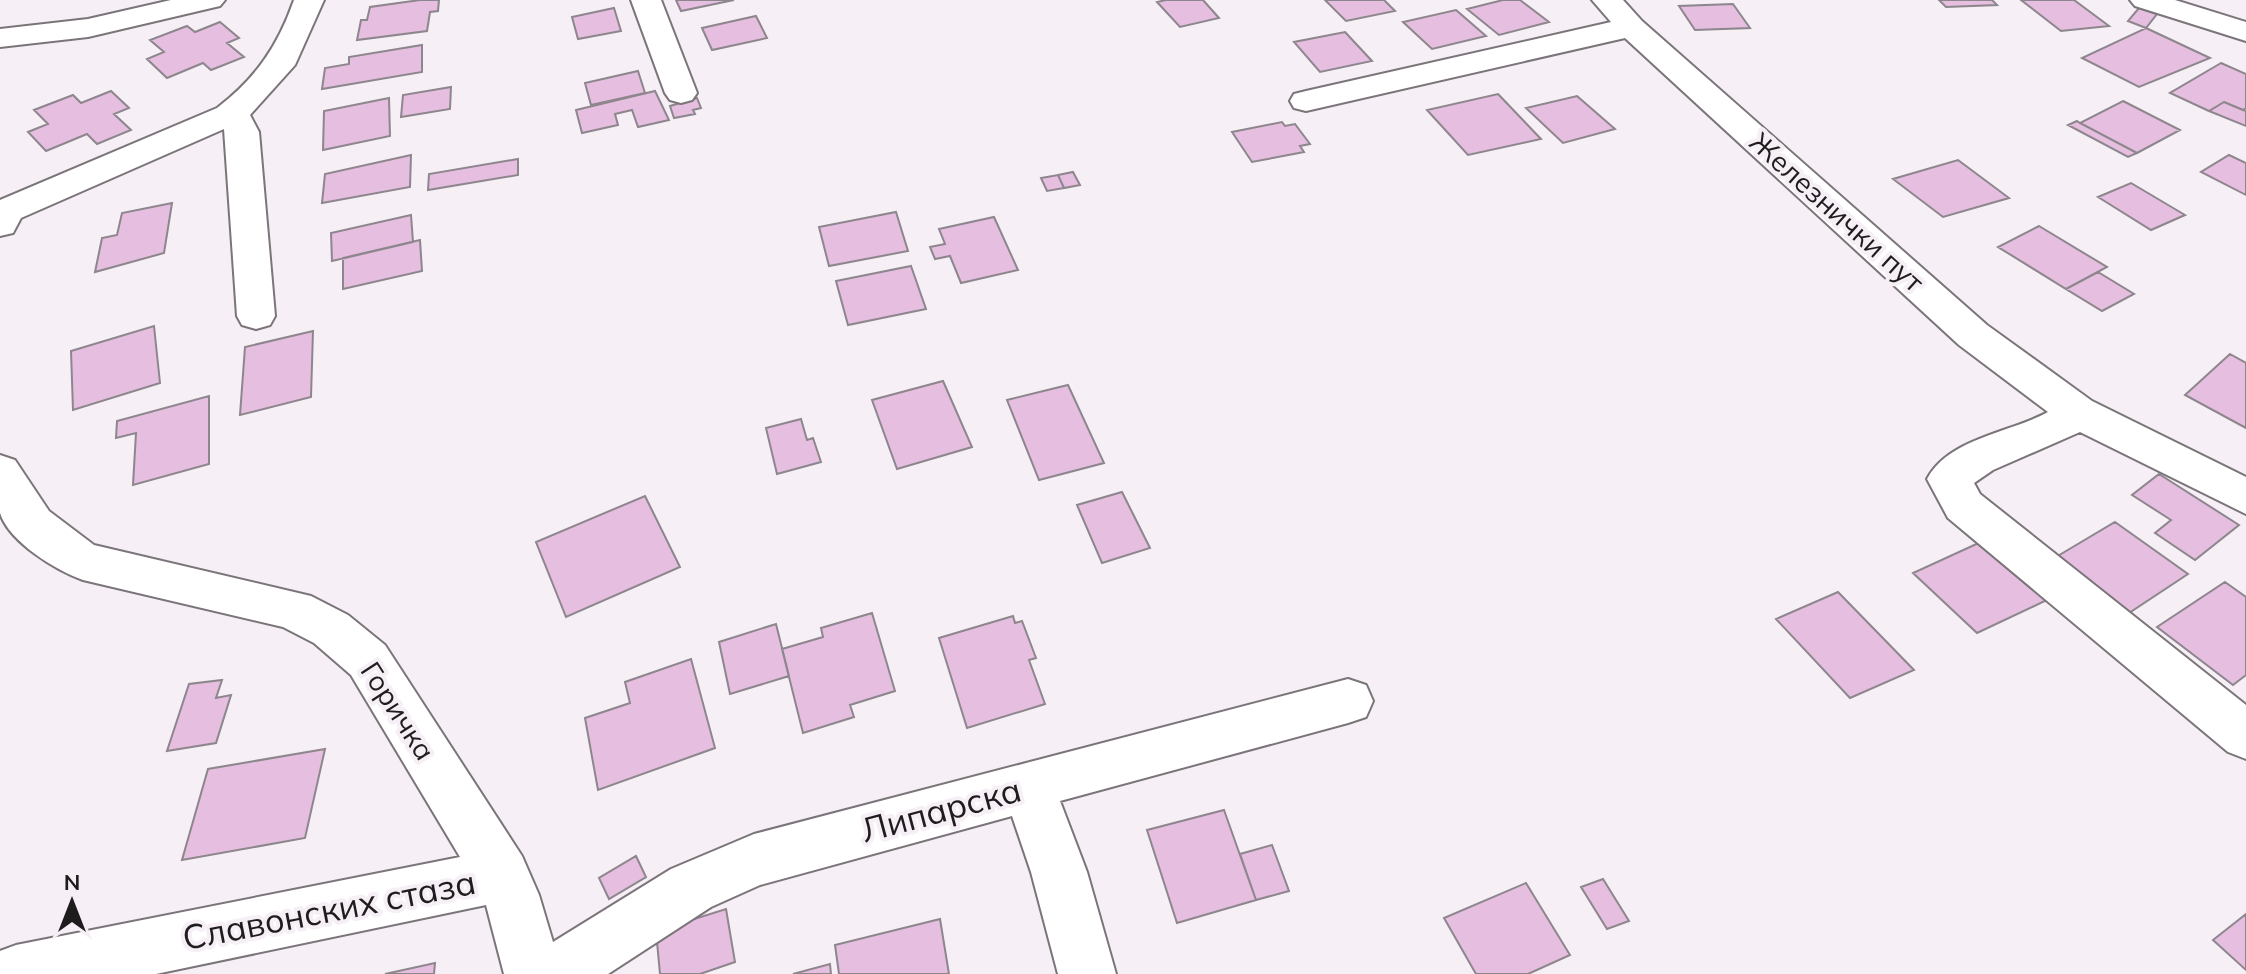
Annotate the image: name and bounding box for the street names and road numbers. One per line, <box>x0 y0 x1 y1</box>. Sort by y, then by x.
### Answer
street label: Железнички пут <box>1743 124 1932 299</box>
street label: Горичка <box>354 655 443 766</box>
street label: Липарска <box>856 768 1026 852</box>
street label: Славонских стаза <box>179 860 479 959</box>

